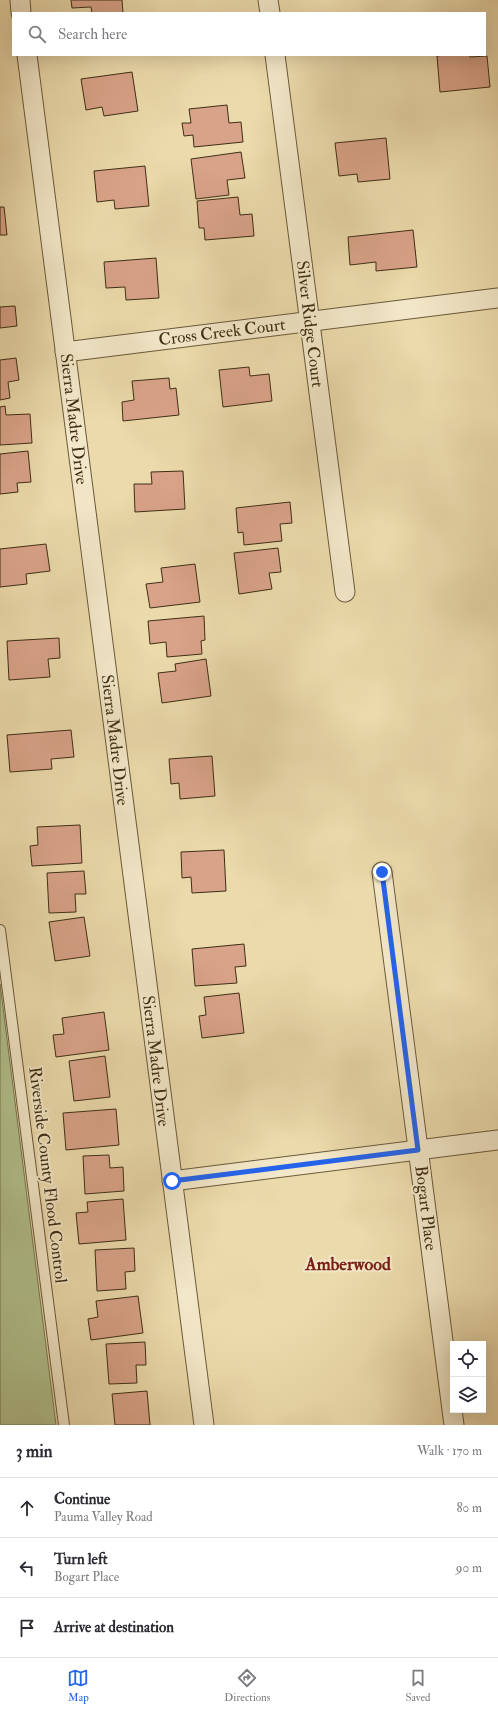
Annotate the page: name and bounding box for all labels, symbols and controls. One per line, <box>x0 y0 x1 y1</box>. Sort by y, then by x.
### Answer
search box <box>12 12 486 56</box>
icon: search <box>26 23 48 45</box>
text: Search here <box>58 25 127 44</box>
street label: Silver Ridge Court <box>292 259 328 389</box>
street label: Cross Creek Court <box>157 314 287 350</box>
street label: Sierra Madre Drive <box>56 352 92 486</box>
street label: Sierra Madre Drive <box>97 673 133 807</box>
route end <box>373 863 391 881</box>
street label: Sierra Madre Drive <box>138 994 174 1128</box>
street label: Riverside County Flood Control <box>23 1066 72 1285</box>
street label: Bogart Place <box>410 1164 442 1252</box>
route start <box>163 1172 181 1190</box>
district label: Amberwood <box>304 1253 391 1276</box>
map controls <box>450 1341 486 1413</box>
button: locate <box>450 1341 486 1377</box>
button: layers <box>450 1377 486 1413</box>
text: 3 min <box>16 1441 53 1462</box>
text: Walk · 170 m <box>417 1443 482 1459</box>
text: Continue <box>54 1490 110 1509</box>
icon: ahead <box>16 1497 38 1519</box>
text: 80 m <box>456 1500 482 1516</box>
text: Pauma Valley Road <box>54 1509 153 1525</box>
text: Turn left <box>54 1550 108 1569</box>
icon: left <box>16 1557 38 1579</box>
text: 90 m <box>456 1560 482 1576</box>
text: Bogart Place <box>54 1569 119 1585</box>
icon: arrive <box>16 1617 38 1639</box>
text: Arrive at destination <box>54 1618 174 1637</box>
tab: Map <box>67 1667 89 1704</box>
tab: Directions <box>224 1667 271 1704</box>
tab: Saved <box>405 1667 431 1704</box>

